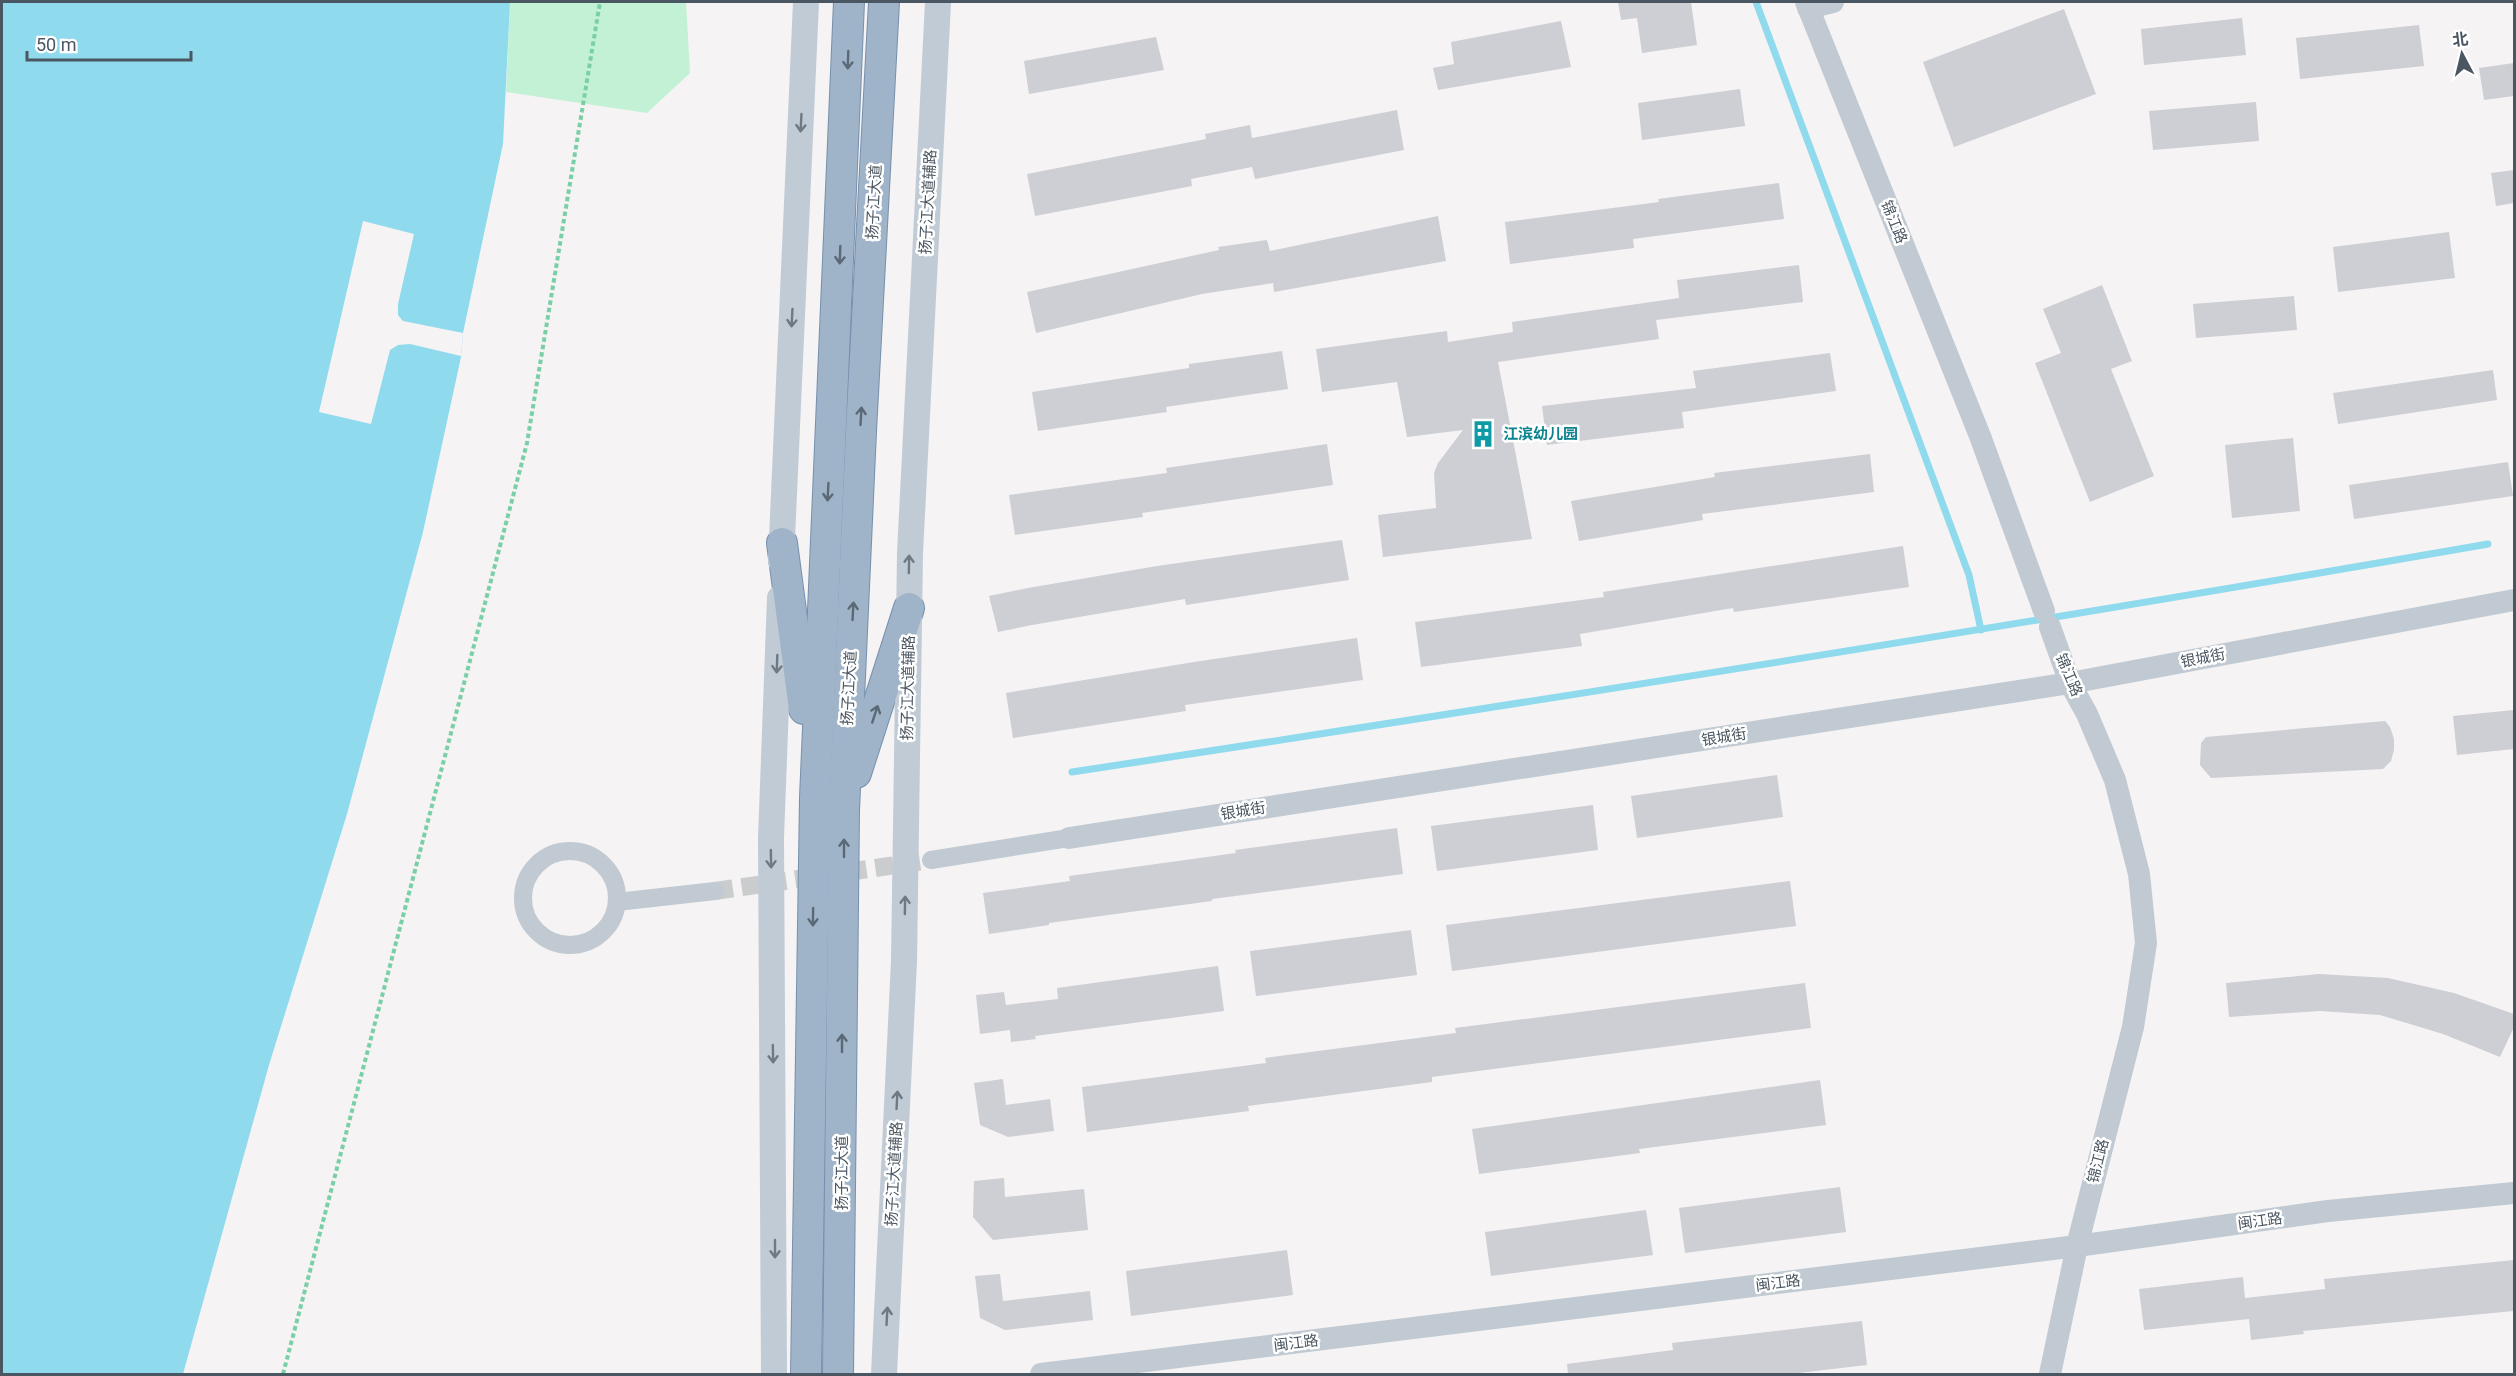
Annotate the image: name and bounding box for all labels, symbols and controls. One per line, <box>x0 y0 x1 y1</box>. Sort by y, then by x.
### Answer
scale bar <box>27 24 190 62</box>
north arrow <box>2432 24 2492 84</box>
text: 北 <box>2451 29 2469 50</box>
text: 50 m <box>36 34 76 55</box>
one-way arrow <box>842 49 854 69</box>
one-way arrow <box>795 112 806 132</box>
street label: 扬子江大道辅路 <box>916 149 940 255</box>
street label: 扬子江大道 <box>863 164 885 240</box>
street label: 锦江路 <box>1877 198 1911 246</box>
one-way arrow <box>834 244 845 264</box>
one-way arrow <box>786 307 798 327</box>
one-way arrow <box>856 407 867 427</box>
building icon: 江滨幼儿园 <box>1468 419 1498 449</box>
place label: 江滨幼儿园 <box>1503 425 1578 443</box>
one-way arrow <box>822 481 833 501</box>
one-way arrow <box>904 554 915 574</box>
one-way arrow <box>847 602 858 622</box>
street label: 扬子江大道辅路 <box>898 635 918 741</box>
street label: 银城街 <box>2179 645 2227 671</box>
street label: 扬子江大道 <box>838 650 860 726</box>
street label: 锦江路 <box>2052 651 2086 699</box>
one-way arrow <box>772 654 783 674</box>
one-way arrow <box>870 705 881 724</box>
street label: 银城街 <box>1700 725 1748 749</box>
street label: 银城街 <box>1219 799 1267 823</box>
one-way arrow <box>838 839 850 859</box>
one-way arrow <box>765 849 777 869</box>
one-way arrow <box>899 896 911 916</box>
one-way arrow <box>808 907 819 927</box>
one-way arrow <box>837 1034 848 1054</box>
one-way arrow <box>767 1044 779 1064</box>
one-way arrow <box>892 1091 903 1111</box>
street label: 扬子江大道辅路 <box>882 1121 906 1227</box>
street label: 扬子江大道 <box>833 1135 851 1211</box>
street label: 锦江路 <box>2084 1137 2112 1185</box>
street label: 闽江路 <box>2236 1209 2284 1233</box>
one-way arrow <box>769 1239 781 1259</box>
street label: 闽江路 <box>1755 1271 1801 1295</box>
one-way arrow <box>882 1307 893 1327</box>
street label: 闽江路 <box>1273 1331 1319 1355</box>

